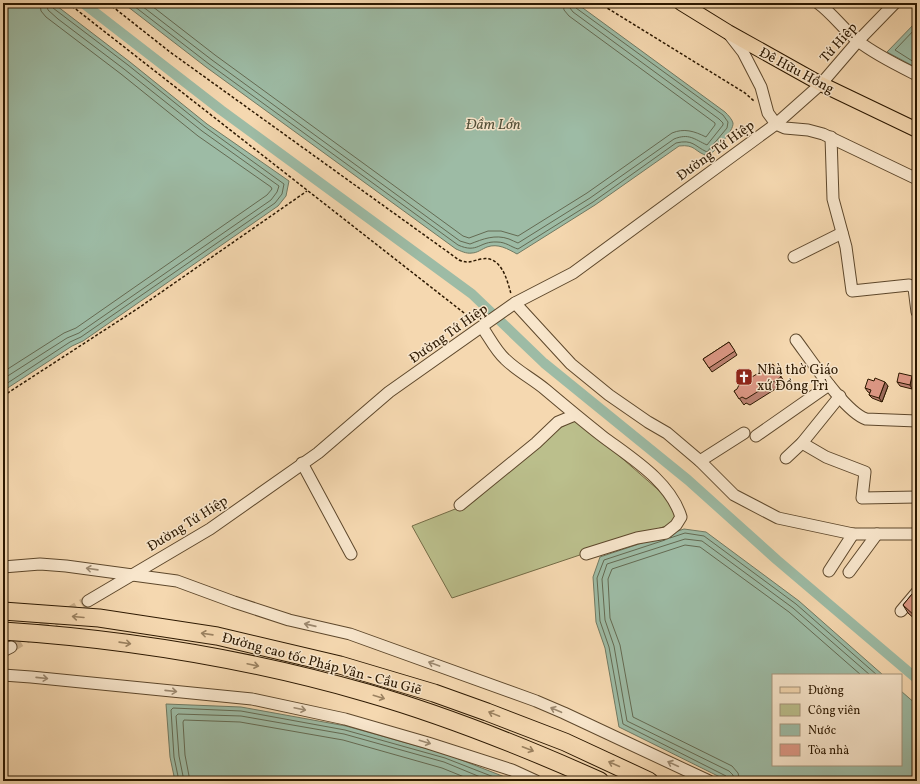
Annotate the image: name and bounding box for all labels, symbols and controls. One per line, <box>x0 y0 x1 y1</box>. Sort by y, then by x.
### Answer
street label: Tứ Hiệp <box>816 19 862 67</box>
street label: Đê Hữu Hồng <box>755 44 837 99</box>
water label: Đầm Lớn <box>465 115 521 136</box>
street label: Đường Tứ Hiệp <box>673 116 759 186</box>
street label: Đường Tứ Hiệp <box>406 300 492 368</box>
place label: Nhà thờ Giáo xứ Đồng Trì <box>757 361 838 396</box>
church icon: Nhà thờ Giáo xứ Đồng Trì <box>734 367 754 387</box>
street label: Đường Tứ Hiệp <box>144 492 232 557</box>
one-way arrow <box>86 565 99 573</box>
one-way arrow <box>72 613 85 620</box>
one-way arrow <box>304 621 317 628</box>
street label: Đường cao tốc Pháp Vân - Cầu Giẽ <box>220 629 424 700</box>
one-way arrow <box>201 630 214 638</box>
one-way arrow <box>118 639 131 647</box>
one-way arrow <box>428 660 440 668</box>
one-way arrow <box>247 662 260 670</box>
one-way arrow <box>35 674 48 682</box>
legend <box>772 674 902 766</box>
text: Đường <box>808 683 844 699</box>
one-way arrow <box>164 687 177 694</box>
one-way arrow <box>373 694 386 701</box>
text: Công viên <box>808 703 860 719</box>
one-way arrow <box>293 705 306 713</box>
one-way arrow <box>550 705 562 713</box>
one-way arrow <box>488 710 500 717</box>
text: Nước <box>808 723 836 739</box>
one-way arrow <box>419 739 432 746</box>
text: Tòa nhà <box>808 743 849 759</box>
one-way arrow <box>522 746 534 754</box>
one-way arrow <box>608 760 620 767</box>
one-way arrow <box>668 760 680 767</box>

